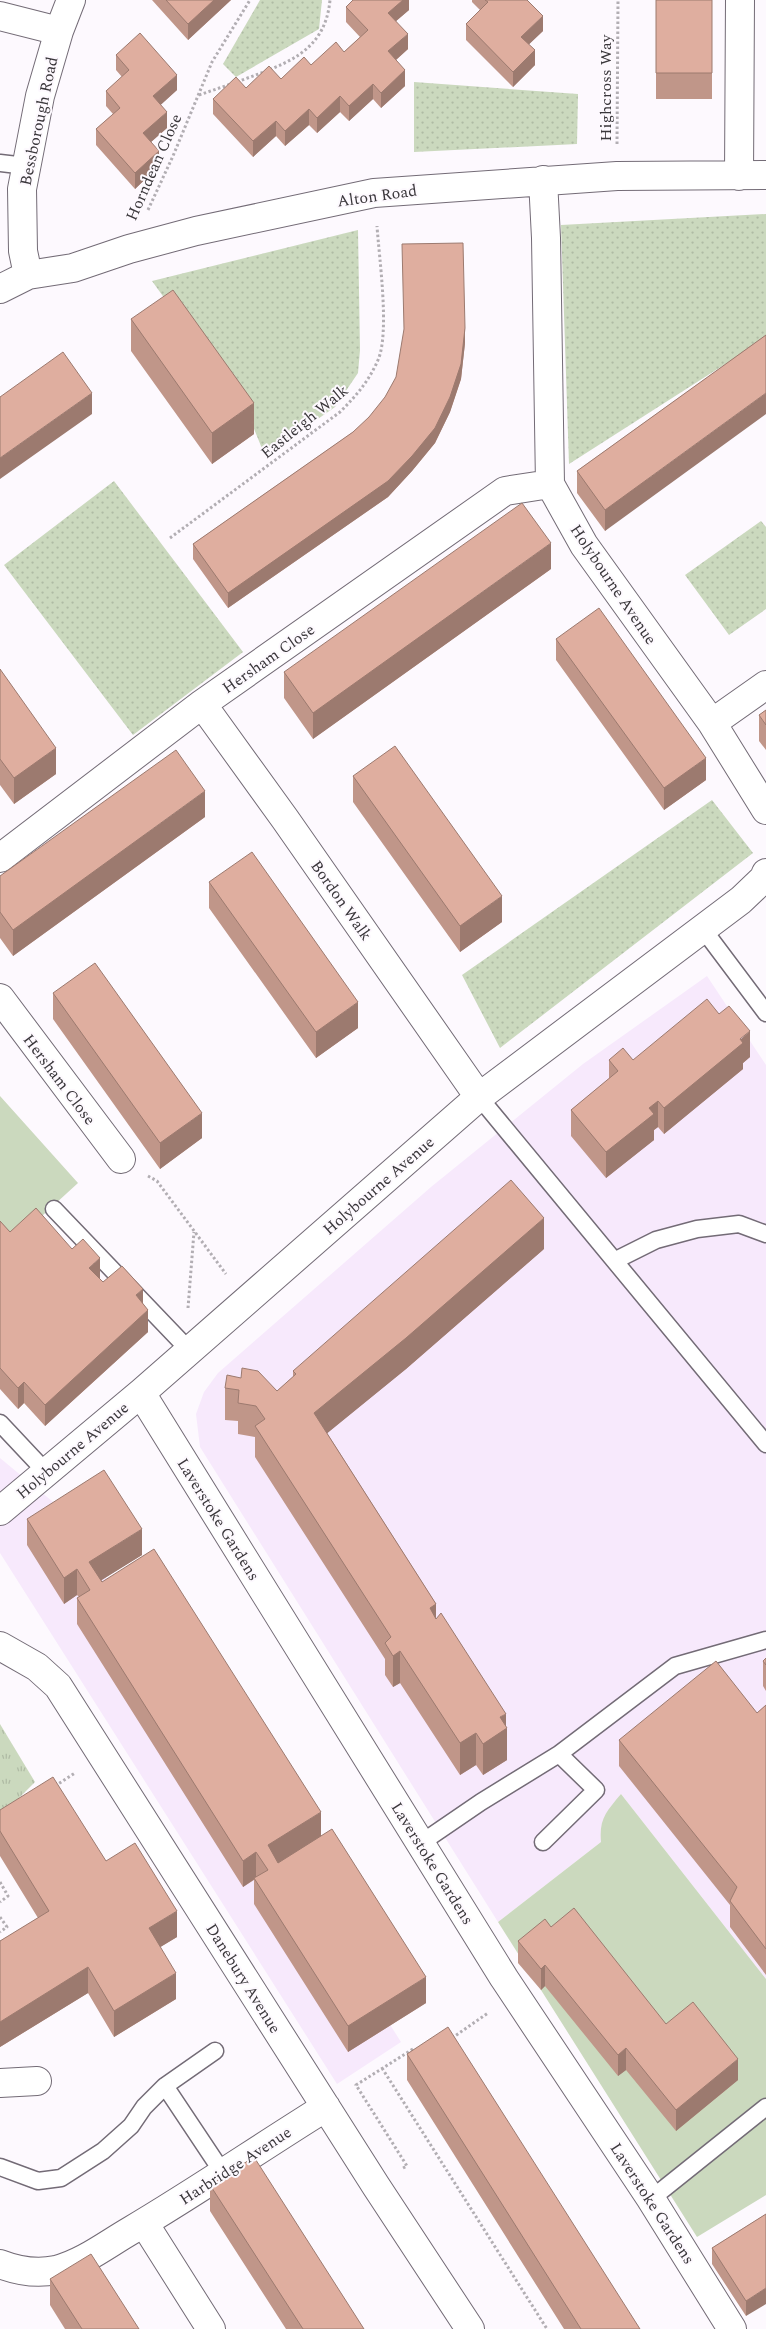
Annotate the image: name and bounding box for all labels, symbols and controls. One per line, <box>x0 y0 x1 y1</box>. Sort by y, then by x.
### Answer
street label: Highcross Way <box>594 33 618 141</box>
street label: Bessborough Road <box>14 54 64 188</box>
street label: Horndean Close <box>120 110 188 225</box>
street label: Alton Road <box>336 179 419 213</box>
street label: Eastleigh Walk <box>256 379 354 465</box>
street label: Holybourne Avenue <box>564 519 663 650</box>
street label: Hersham Close <box>217 618 320 700</box>
street label: Bordon Walk <box>305 855 378 946</box>
street label: Hersham Close <box>17 1029 101 1130</box>
street label: Holybourne Avenue <box>318 1130 440 1241</box>
street label: Holybourne Avenue <box>11 1396 134 1505</box>
street label: Laverstoke Gardens <box>171 1454 266 1585</box>
street label: Laverstoke Gardens <box>385 1798 480 1929</box>
street label: Danebury Avenue <box>200 1919 287 2038</box>
street label: Harbridge Avenue <box>175 2120 296 2211</box>
street label: Laverstoke Gardens <box>604 2138 700 2269</box>

